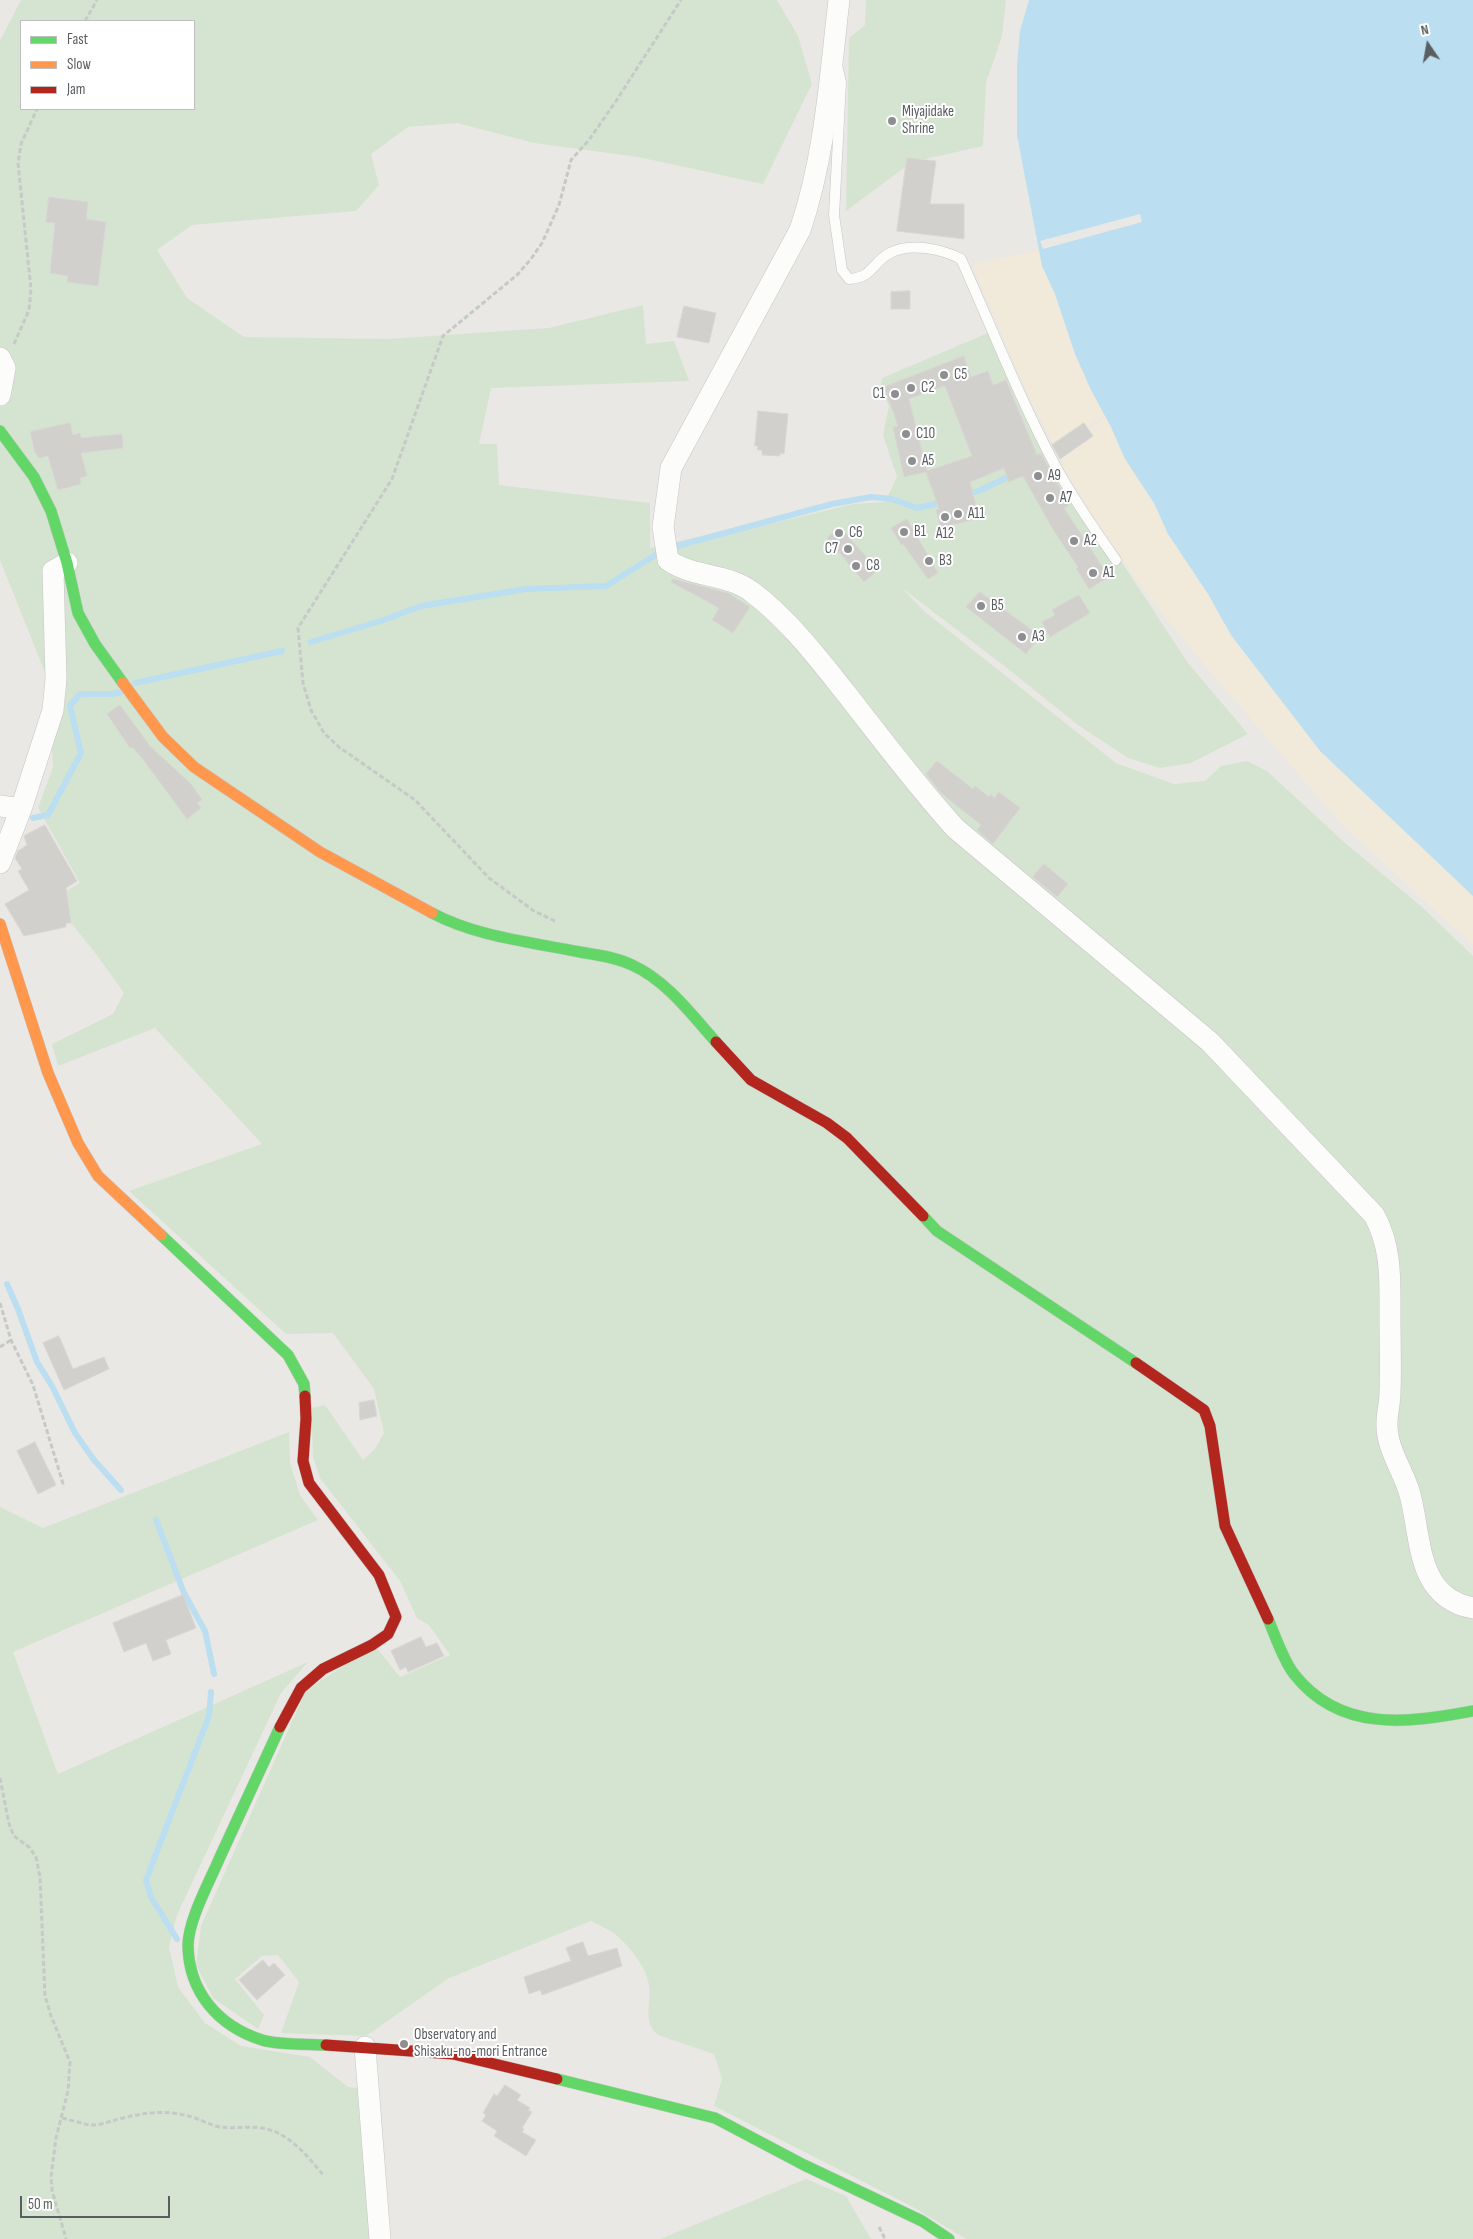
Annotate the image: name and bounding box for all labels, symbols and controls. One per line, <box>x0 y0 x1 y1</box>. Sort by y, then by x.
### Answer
legend <box>20 20 195 110</box>
north arrow <box>1403 20 1453 70</box>
text: N <box>1419 21 1430 39</box>
text: Fast <box>67 30 88 49</box>
text: Slow <box>67 55 91 74</box>
text: Jam <box>67 80 85 99</box>
place label: Miyajidake Shrine <box>902 103 954 138</box>
marker: Miyajidake Shrine <box>886 115 898 127</box>
place label: C5 <box>954 366 967 384</box>
marker: C5 <box>938 369 950 381</box>
place label: C2 <box>921 379 935 397</box>
marker: C2 <box>905 382 917 394</box>
place label: C1 <box>872 385 885 403</box>
marker: C1 <box>889 388 901 400</box>
place label: C10 <box>916 425 935 443</box>
marker: C10 <box>900 428 912 440</box>
place label: A5 <box>922 452 934 470</box>
marker: A5 <box>906 455 918 467</box>
place label: A9 <box>1048 467 1061 485</box>
marker: A9 <box>1032 470 1044 482</box>
place label: A7 <box>1060 489 1072 507</box>
marker: A7 <box>1044 492 1056 504</box>
place label: A11 <box>968 505 985 523</box>
marker: A11 <box>952 508 964 520</box>
marker: A12 <box>939 511 951 523</box>
place label: B1 <box>914 523 926 541</box>
place label: C6 <box>849 524 862 542</box>
place label: A12 <box>936 525 954 543</box>
marker: B1 <box>898 526 910 538</box>
marker: C6 <box>833 527 845 539</box>
place label: A2 <box>1084 532 1097 550</box>
marker: A2 <box>1068 535 1080 547</box>
place label: C7 <box>825 540 838 558</box>
marker: C7 <box>842 543 854 555</box>
place label: B3 <box>939 552 952 570</box>
marker: B3 <box>923 555 935 567</box>
place label: C8 <box>866 557 880 575</box>
marker: C8 <box>850 560 862 572</box>
place label: A1 <box>1103 564 1115 582</box>
marker: A1 <box>1087 567 1099 579</box>
place label: B5 <box>991 597 1004 615</box>
marker: B5 <box>975 600 987 612</box>
place label: A3 <box>1032 628 1045 646</box>
marker: A3 <box>1016 631 1028 643</box>
place label: Observatory and Shisaku-no-mori Entrance <box>414 2026 547 2061</box>
marker: Observatory and Shisaku-no-mori Entrance <box>398 2038 410 2050</box>
scale bar <box>22 2186 172 2218</box>
text: 50 m <box>28 2195 53 2214</box>

